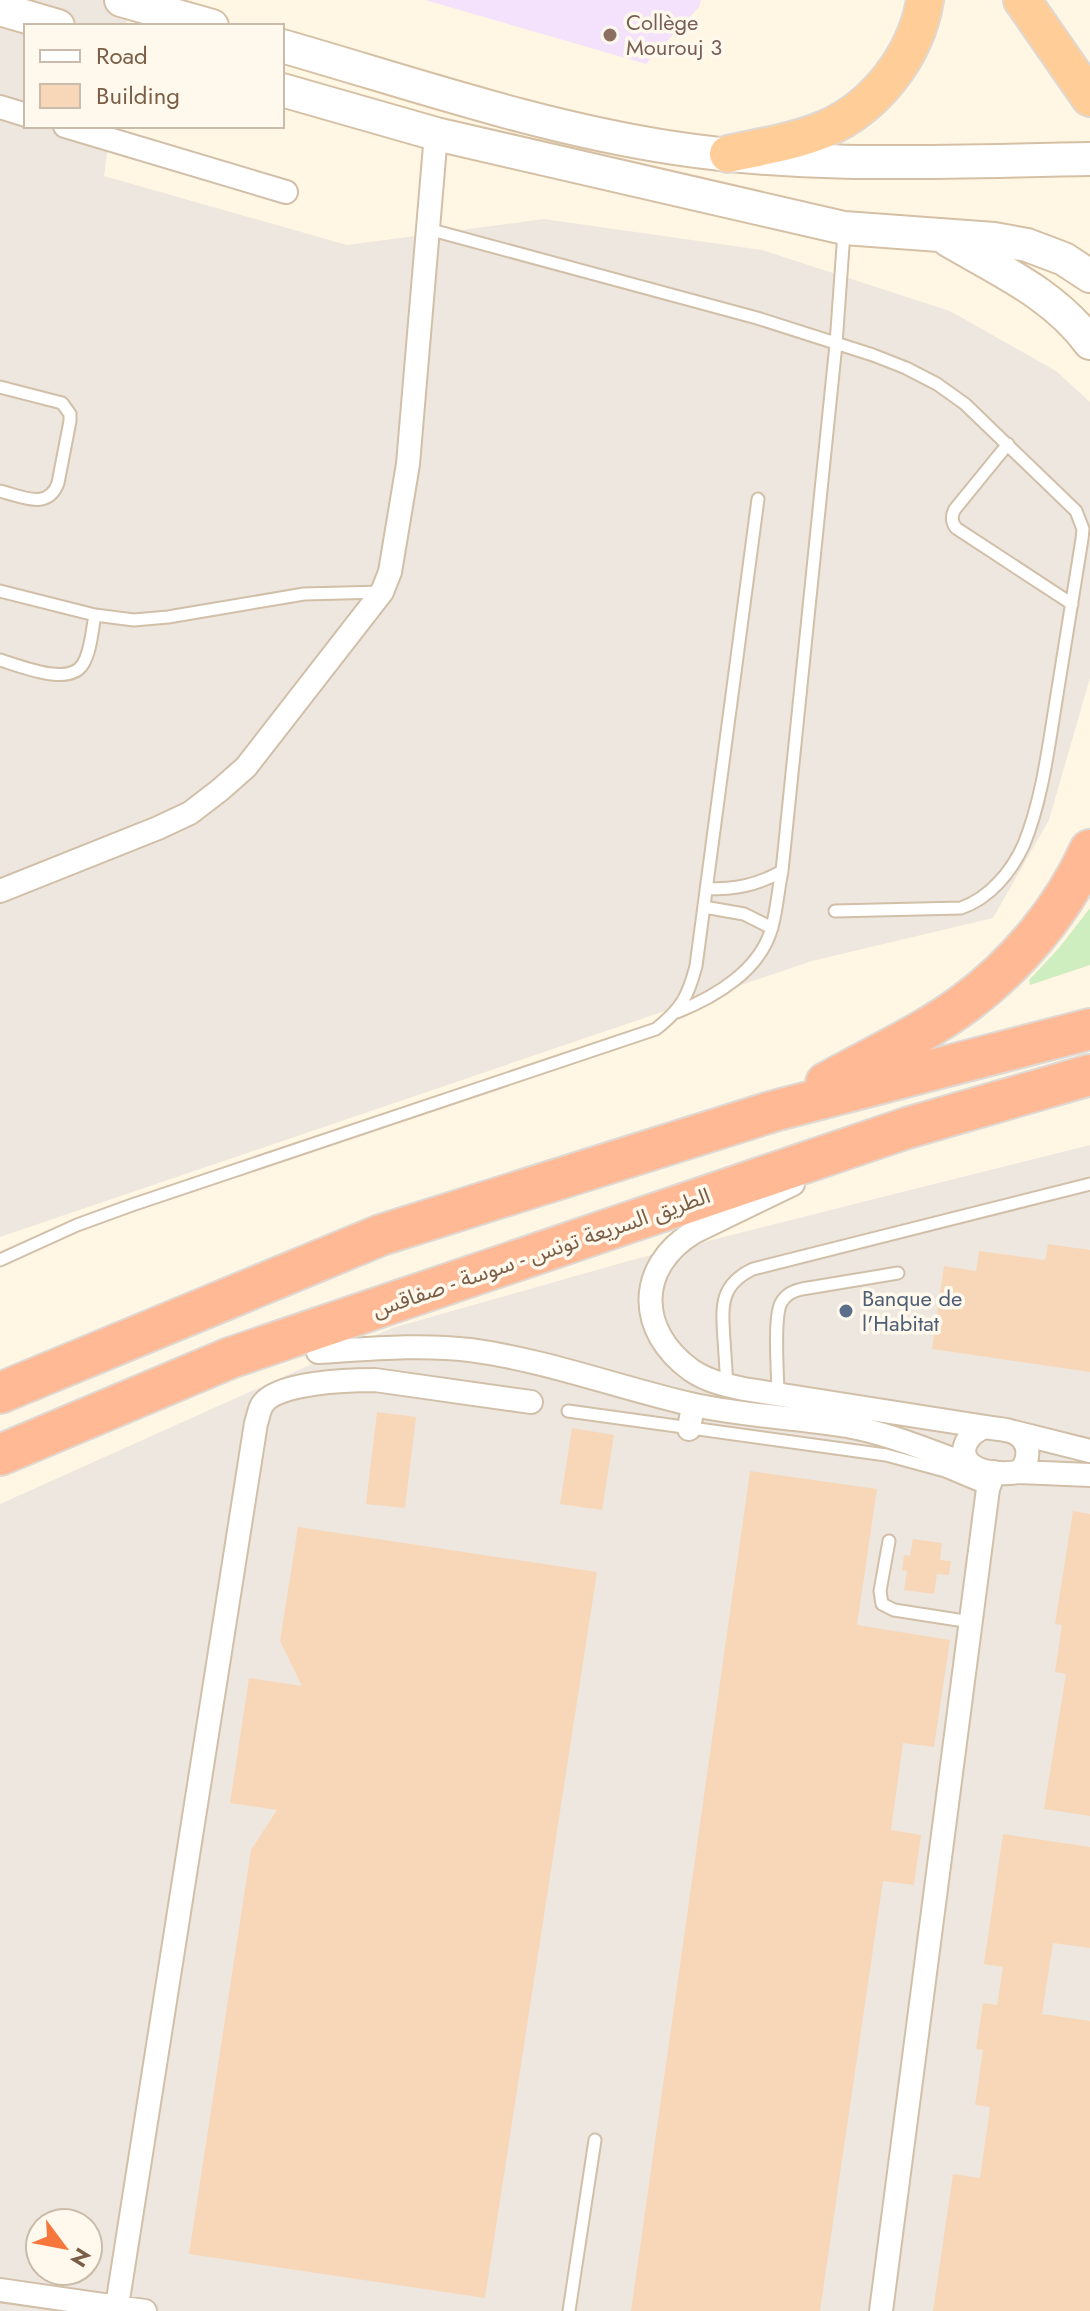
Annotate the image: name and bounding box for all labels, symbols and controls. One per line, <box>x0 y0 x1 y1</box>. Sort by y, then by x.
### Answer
place label: Collège Mourouj 3 <box>626 6 722 63</box>
legend <box>24 24 284 128</box>
marker: Collège Mourouj 3 <box>601 26 619 44</box>
text: Road <box>96 38 148 73</box>
text: Building <box>96 78 180 113</box>
street label: الطريق السريعة تونس - سوسة - صفاقس <box>368 1179 714 1325</box>
place label: Banque de l'Habitat <box>862 1282 962 1339</box>
marker: Banque de l'Habitat <box>837 1302 855 1320</box>
north arrow <box>24 2207 104 2287</box>
text: N <box>63 2242 99 2273</box>

